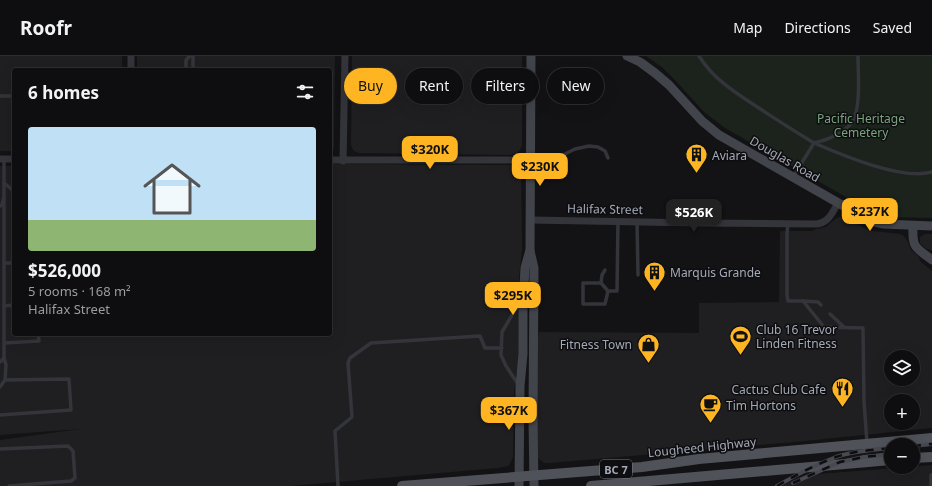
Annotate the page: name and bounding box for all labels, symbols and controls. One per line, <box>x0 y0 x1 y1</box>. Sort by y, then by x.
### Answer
text: Roofr <box>20 15 72 41</box>
text: Map <box>733 18 762 37</box>
text: Directions <box>784 18 851 37</box>
text: Saved <box>873 18 912 37</box>
chip: Buy <box>344 68 397 104</box>
chip: Rent <box>405 68 463 104</box>
chip: Filters <box>471 68 539 104</box>
chip: New <box>547 68 604 104</box>
text: 6 homes <box>28 81 99 104</box>
icon: filters <box>294 81 316 103</box>
park label: Pacific Heritage Cemetery <box>817 110 905 141</box>
street label: Douglas Road <box>747 132 823 186</box>
pin: $320K <box>402 136 458 170</box>
text: $320K <box>411 140 449 158</box>
building icon: Aviara <box>683 142 709 175</box>
place label: Aviara <box>712 147 747 164</box>
icon: home <box>136 153 208 225</box>
pin: $230K <box>512 153 568 187</box>
text: $230K <box>521 157 559 175</box>
pin: $237K <box>842 198 898 232</box>
pin: $526K <box>666 199 722 233</box>
street label: Halifax Street <box>567 200 644 218</box>
text: $237K <box>851 202 889 220</box>
text: $526K <box>675 203 713 221</box>
text: $526,000 <box>28 259 101 282</box>
building icon: Marquis Grande <box>641 259 667 292</box>
place label: Marquis Grande <box>670 264 761 281</box>
text: 5 rooms · 168 m² <box>28 282 131 300</box>
pin: $295K <box>485 282 541 316</box>
text: $295K <box>494 286 532 304</box>
text: Halifax Street <box>28 300 110 318</box>
place label: Club 16 Trevor Linden Fitness <box>756 321 837 352</box>
sports icon: Club 16 Trevor Linden Fitness <box>728 323 754 356</box>
shop icon: Fitness Town <box>635 331 661 364</box>
place label: Fitness Town <box>560 336 632 353</box>
map controls <box>884 350 920 474</box>
button: layers <box>884 350 920 386</box>
restaurant icon: Cactus Club Cafe <box>829 376 855 409</box>
place label: Cactus Club Cafe <box>731 381 826 398</box>
cafe icon: Tim Hortons <box>698 392 724 425</box>
button: + <box>884 394 920 430</box>
pin: $367K <box>481 397 537 431</box>
place label: Tim Hortons <box>726 397 796 414</box>
text: $367K <box>490 401 528 419</box>
street label: Lougheed Highway <box>647 433 758 461</box>
button: − <box>884 438 920 474</box>
road number: BC 7 <box>600 460 632 478</box>

